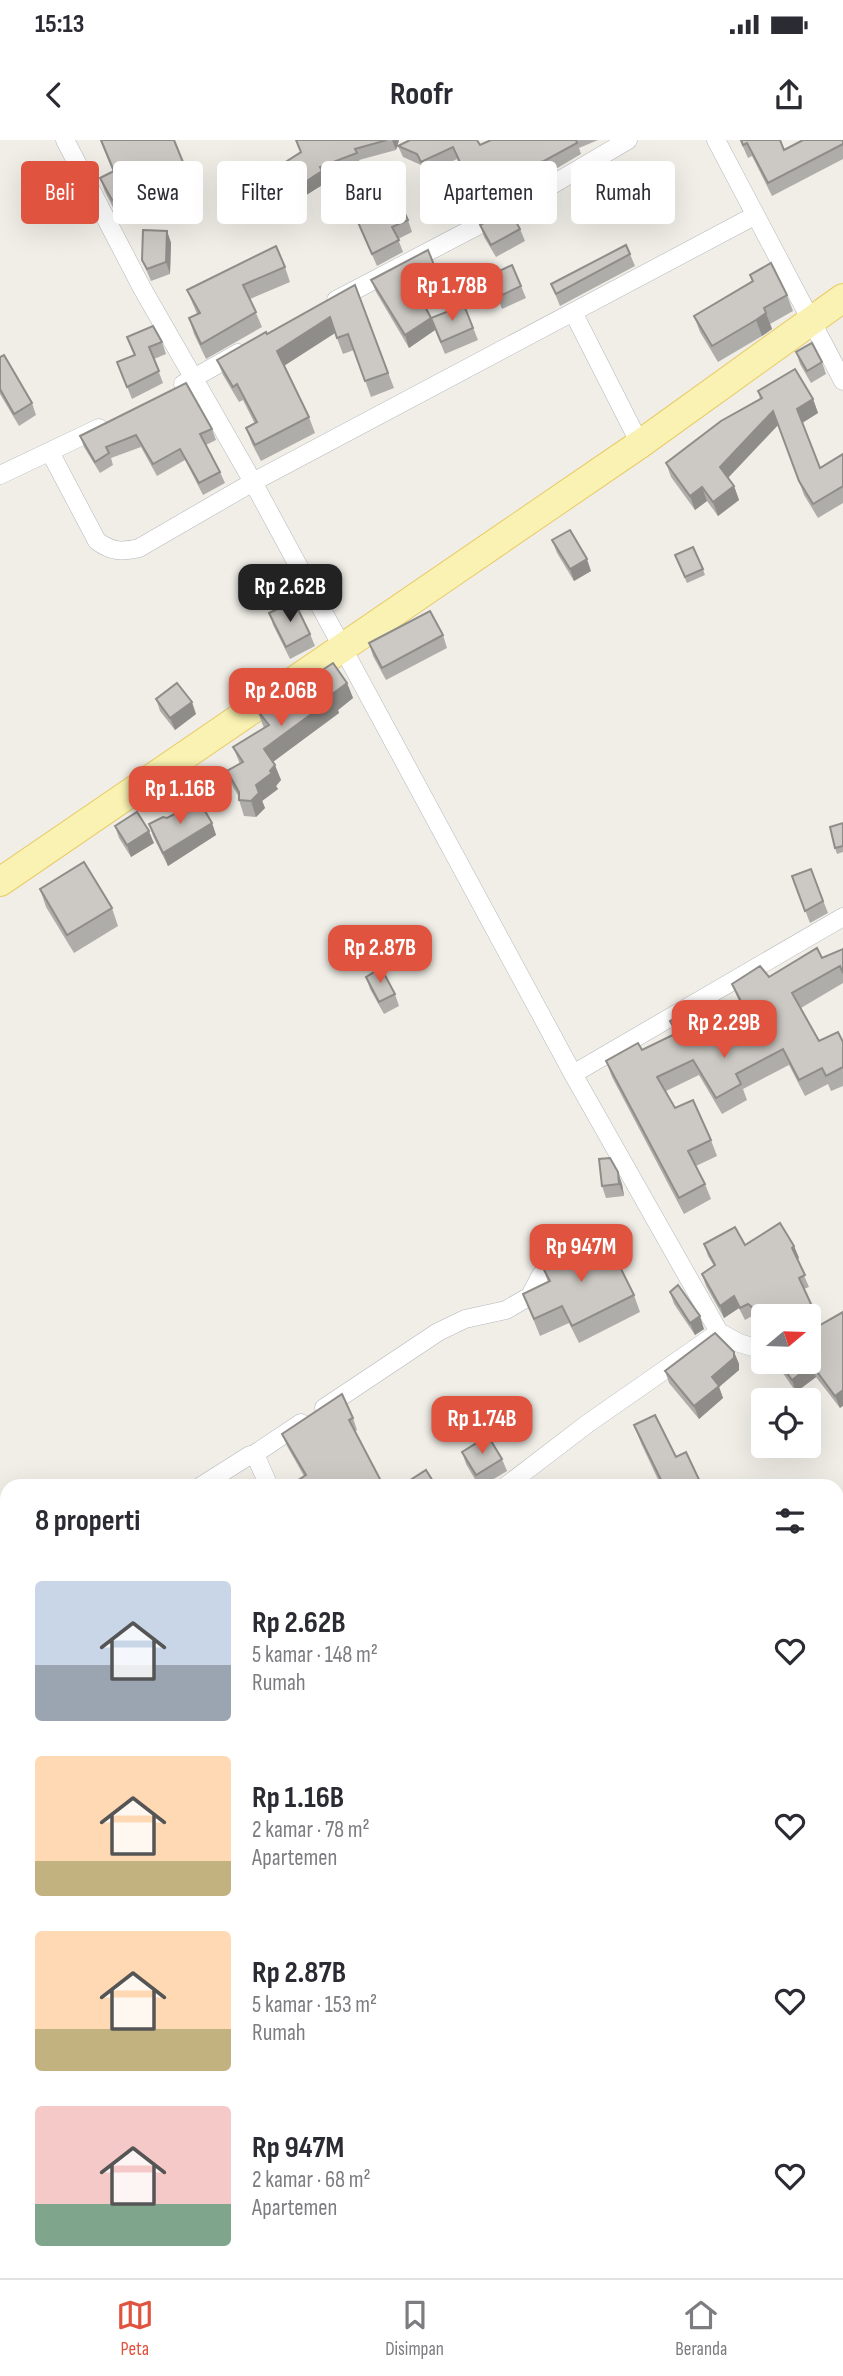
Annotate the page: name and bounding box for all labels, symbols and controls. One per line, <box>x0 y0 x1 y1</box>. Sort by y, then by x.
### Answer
text: 15:13 <box>35 9 84 40</box>
text: Roofr <box>390 75 453 114</box>
icon: back <box>35 76 73 114</box>
icon: share <box>770 76 808 114</box>
chip: Beli <box>21 161 99 224</box>
chip: Sewa <box>113 161 203 224</box>
chip: Filter <box>217 161 307 224</box>
chip: Baru <box>321 161 406 224</box>
chip: Apartemen <box>420 161 557 224</box>
chip: Rumah <box>571 161 675 224</box>
pin: Rp 1.78B <box>380 264 524 323</box>
text: Rp 1.78B <box>417 272 487 300</box>
pin: Rp 2.62B <box>218 564 362 624</box>
text: Rp 2.62B <box>254 573 326 601</box>
pin: Rp 2.06B <box>209 668 353 728</box>
text: Rp 2.06B <box>245 677 317 705</box>
pin: Rp 1.16B <box>108 766 252 826</box>
text: Rp 1.16B <box>145 775 215 803</box>
pin: Rp 2.87B <box>308 926 452 985</box>
text: Rp 2.87B <box>344 934 416 962</box>
pin: Rp 2.29B <box>652 1000 796 1060</box>
text: Rp 2.29B <box>688 1009 760 1037</box>
pin: Rp 947M <box>516 1224 646 1284</box>
text: Rp 947M <box>546 1233 616 1261</box>
north arrow <box>751 1304 821 1374</box>
map controls <box>751 1304 821 1458</box>
button: locate <box>751 1388 821 1458</box>
pin: Rp 1.74B <box>410 1396 554 1456</box>
text: Rp 1.74B <box>447 1405 517 1433</box>
icon: filters <box>771 1502 809 1540</box>
text: 8 properti <box>35 1503 140 1539</box>
text: Rp 2.62B <box>252 1605 345 1641</box>
icon: home <box>91 1609 175 1693</box>
icon: heart <box>771 1632 809 1670</box>
text: 5 kamar · 148 m² <box>252 1641 378 1669</box>
text: Rumah <box>252 1669 306 1697</box>
text: Rp 1.16B <box>252 1780 344 1816</box>
icon: home <box>91 1784 175 1868</box>
icon: heart <box>771 1807 809 1845</box>
text: 2 kamar · 78 m² <box>252 1816 370 1844</box>
text: Apartemen <box>252 1844 337 1872</box>
text: Rp 2.87B <box>252 1955 346 1991</box>
icon: home <box>91 1959 175 2043</box>
icon: heart <box>771 1982 809 2020</box>
text: 5 kamar · 153 m² <box>252 1991 377 2019</box>
text: Rumah <box>252 2019 306 2047</box>
text: Rp 947M <box>252 2130 344 2166</box>
icon: home <box>91 2134 175 2218</box>
icon: heart <box>771 2157 809 2195</box>
text: 2 kamar · 68 m² <box>252 2166 371 2194</box>
text: Apartemen <box>252 2194 337 2222</box>
tab: Peta <box>116 2296 154 2361</box>
tab: Disimpan <box>385 2296 444 2361</box>
tab: Beranda <box>675 2296 727 2361</box>

